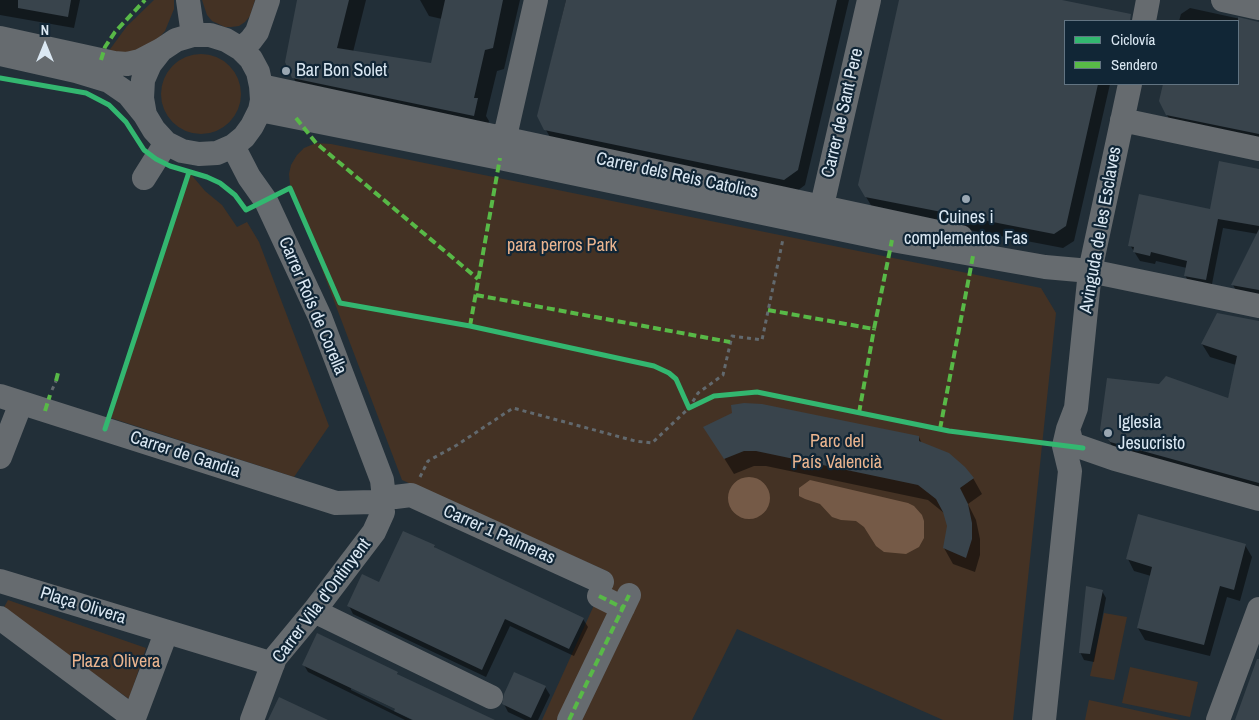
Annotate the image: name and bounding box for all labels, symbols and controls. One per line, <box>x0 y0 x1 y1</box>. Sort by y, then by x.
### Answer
north arrow <box>20 20 70 70</box>
legend <box>1064 20 1239 85</box>
text: N <box>41 21 49 39</box>
text: Ciclovía <box>1111 29 1155 50</box>
street label: Carrer de Sant Pere <box>818 46 868 180</box>
text: Sendero <box>1111 54 1158 75</box>
place label: Bar Bon Solet <box>296 60 387 82</box>
marker: Bar Bon Solet <box>280 65 292 77</box>
street label: Avinguda de les Esclaves <box>1076 145 1126 315</box>
street label: Carrer dels Reis Catolics <box>594 148 760 204</box>
marker: Cuines i complementos Fas <box>960 193 972 205</box>
place label: Cuines i complementos Fas <box>904 207 1028 250</box>
street label: Carrer Roís de Corella <box>273 234 351 378</box>
park label: para perros Park <box>507 235 617 257</box>
place label: Iglesia Jesucristo <box>1118 412 1185 454</box>
street label: Carrer de Gandia <box>127 427 243 483</box>
marker: Iglesia Jesucristo <box>1102 427 1114 439</box>
park label: Parc del País Valencià <box>792 431 882 474</box>
street label: Carrer 1 Palmeras <box>440 501 558 569</box>
street label: Carrer Vila d'Ontinyent <box>268 535 376 667</box>
street label: Plaça Olivera <box>37 583 129 629</box>
park label: Plaza Olivera <box>72 651 160 673</box>

